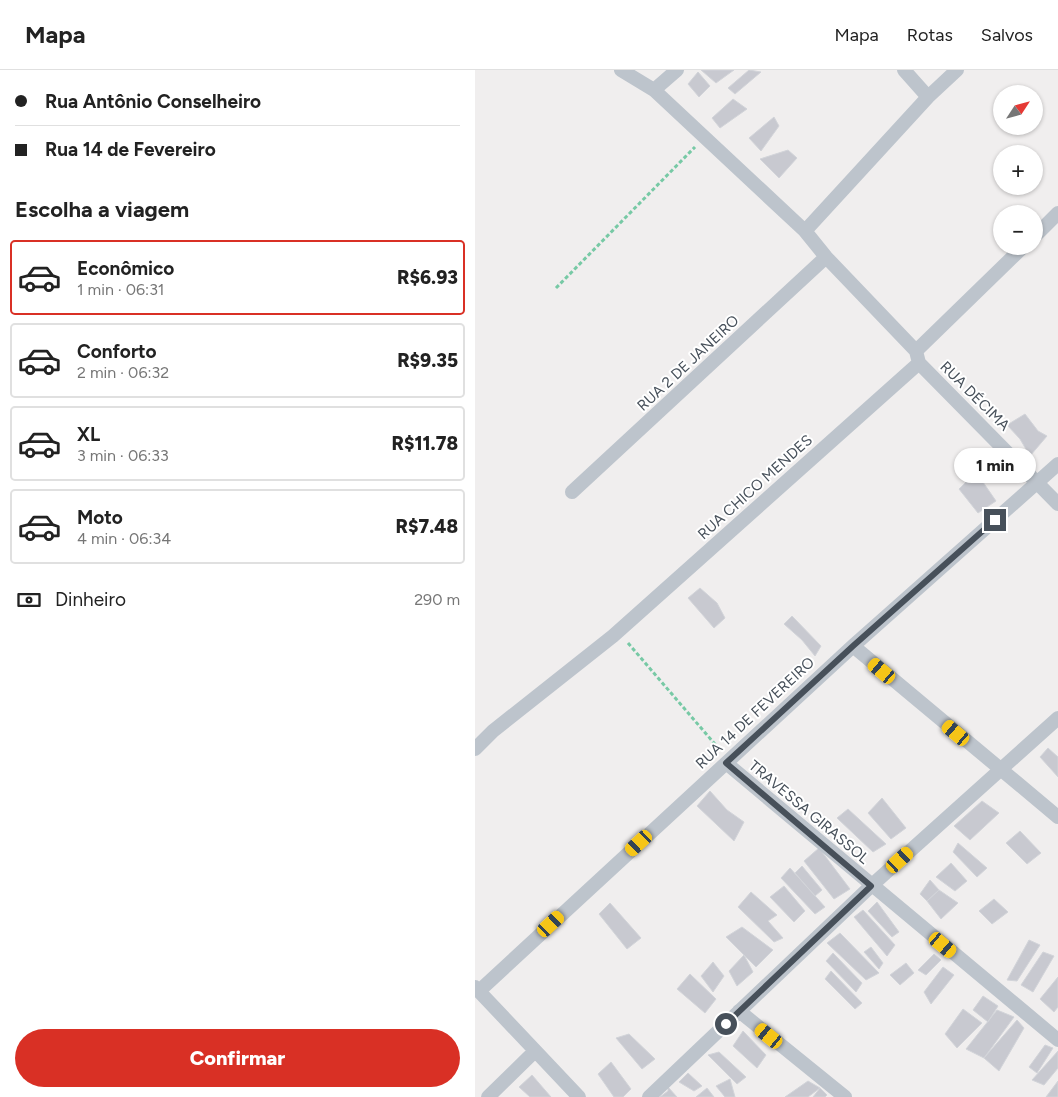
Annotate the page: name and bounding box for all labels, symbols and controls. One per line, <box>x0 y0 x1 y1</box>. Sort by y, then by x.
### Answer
text: Mapa <box>25 20 86 49</box>
text: Mapa <box>835 24 879 46</box>
text: Rotas <box>907 24 953 46</box>
text: Salvos <box>981 24 1033 46</box>
north arrow <box>993 85 1043 135</box>
map controls <box>993 85 1043 255</box>
text: Rua Antônio Conselheiro <box>45 90 261 113</box>
text: Rua 14 de Fevereiro <box>45 138 216 161</box>
button: + <box>993 145 1043 195</box>
text: Escolha a viagem <box>15 196 189 223</box>
button: − <box>993 205 1043 255</box>
icon: car <box>17 255 62 300</box>
text: Econômico <box>77 257 174 280</box>
text: R$6.93 <box>397 266 458 289</box>
text: 1 min · 06:31 <box>77 280 164 299</box>
street label: RUA 2 DE JANEIRO <box>633 311 743 415</box>
icon: car <box>17 338 62 383</box>
text: Conforto <box>77 340 157 363</box>
text: R$9.35 <box>397 349 458 372</box>
street label: RUA DÉCIMA <box>937 358 1013 434</box>
text: 2 min · 06:32 <box>77 363 169 382</box>
icon: car <box>17 421 62 466</box>
text: XL <box>77 423 100 446</box>
street label: RUA CHICO MENDES <box>694 431 816 543</box>
text: R$11.78 <box>392 432 458 455</box>
text: 3 min · 06:33 <box>77 446 169 465</box>
callout: 1 min <box>954 448 1036 482</box>
text: 1 min <box>976 456 1014 475</box>
icon: car <box>17 504 62 549</box>
text: Moto <box>77 506 123 529</box>
route end <box>984 509 1006 531</box>
text: R$7.48 <box>396 515 458 538</box>
text: 4 min · 06:34 <box>77 529 171 548</box>
icon: cash <box>15 586 43 614</box>
text: Dinheiro <box>55 588 126 611</box>
text: 290 m <box>414 590 460 609</box>
street label: RUA 14 DE FEVEREIRO <box>692 653 818 773</box>
car <box>865 656 898 686</box>
car <box>939 718 972 748</box>
street label: TRAVESSA GIRASSOL <box>745 756 873 868</box>
car <box>622 827 655 859</box>
car <box>883 844 916 876</box>
car <box>534 908 567 940</box>
car <box>926 930 959 960</box>
route start <box>715 1013 737 1035</box>
car <box>752 1021 785 1051</box>
button: Confirmar <box>15 1029 460 1087</box>

